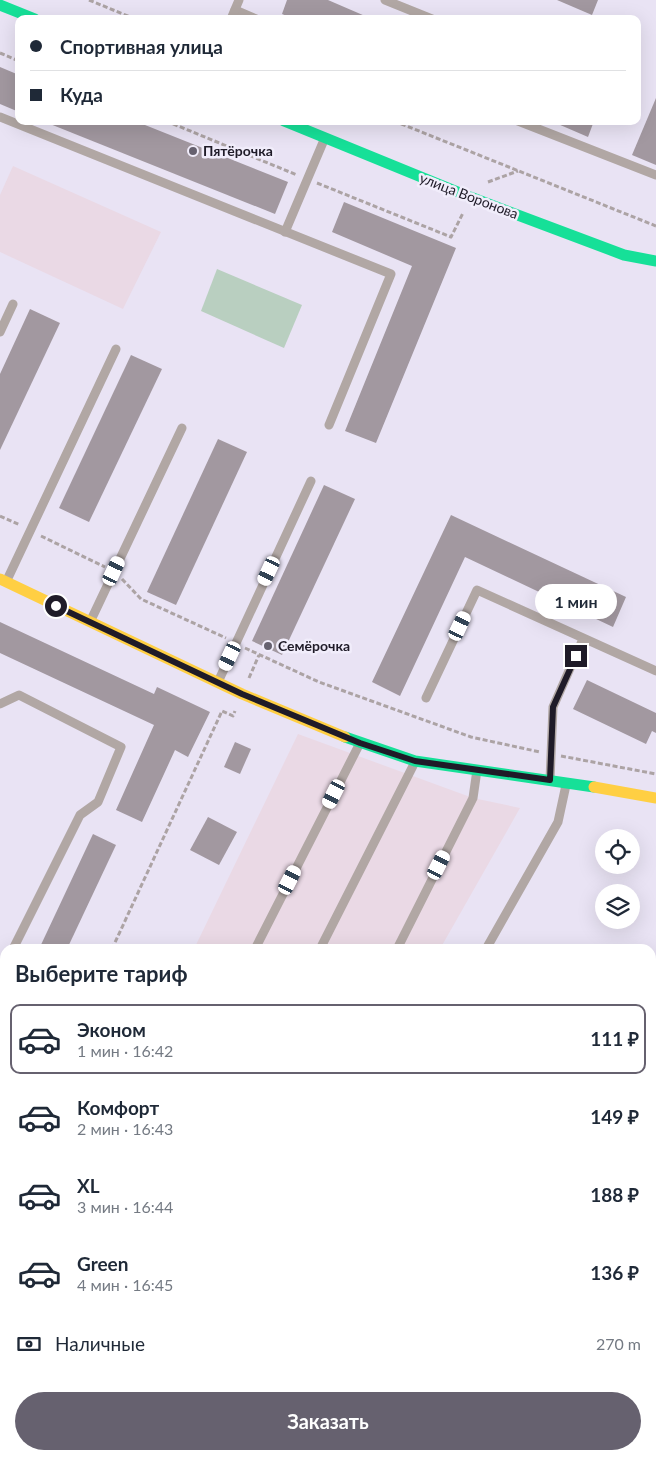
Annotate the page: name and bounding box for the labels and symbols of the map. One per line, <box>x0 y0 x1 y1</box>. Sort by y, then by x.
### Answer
place label: Пятёрочка <box>203 142 273 159</box>
marker: Пятёрочка <box>187 145 199 157</box>
street label: улица Воронова <box>417 169 521 222</box>
car <box>100 554 127 588</box>
car <box>255 554 282 588</box>
callout: 1 мин <box>535 584 617 618</box>
route start <box>45 595 67 617</box>
car <box>446 609 473 643</box>
place label: Семёрочка <box>278 637 350 654</box>
car <box>216 639 243 673</box>
marker: Семёрочка <box>262 640 274 652</box>
route end <box>565 645 587 667</box>
car <box>320 777 347 811</box>
car <box>425 848 452 882</box>
car <box>276 863 303 897</box>

